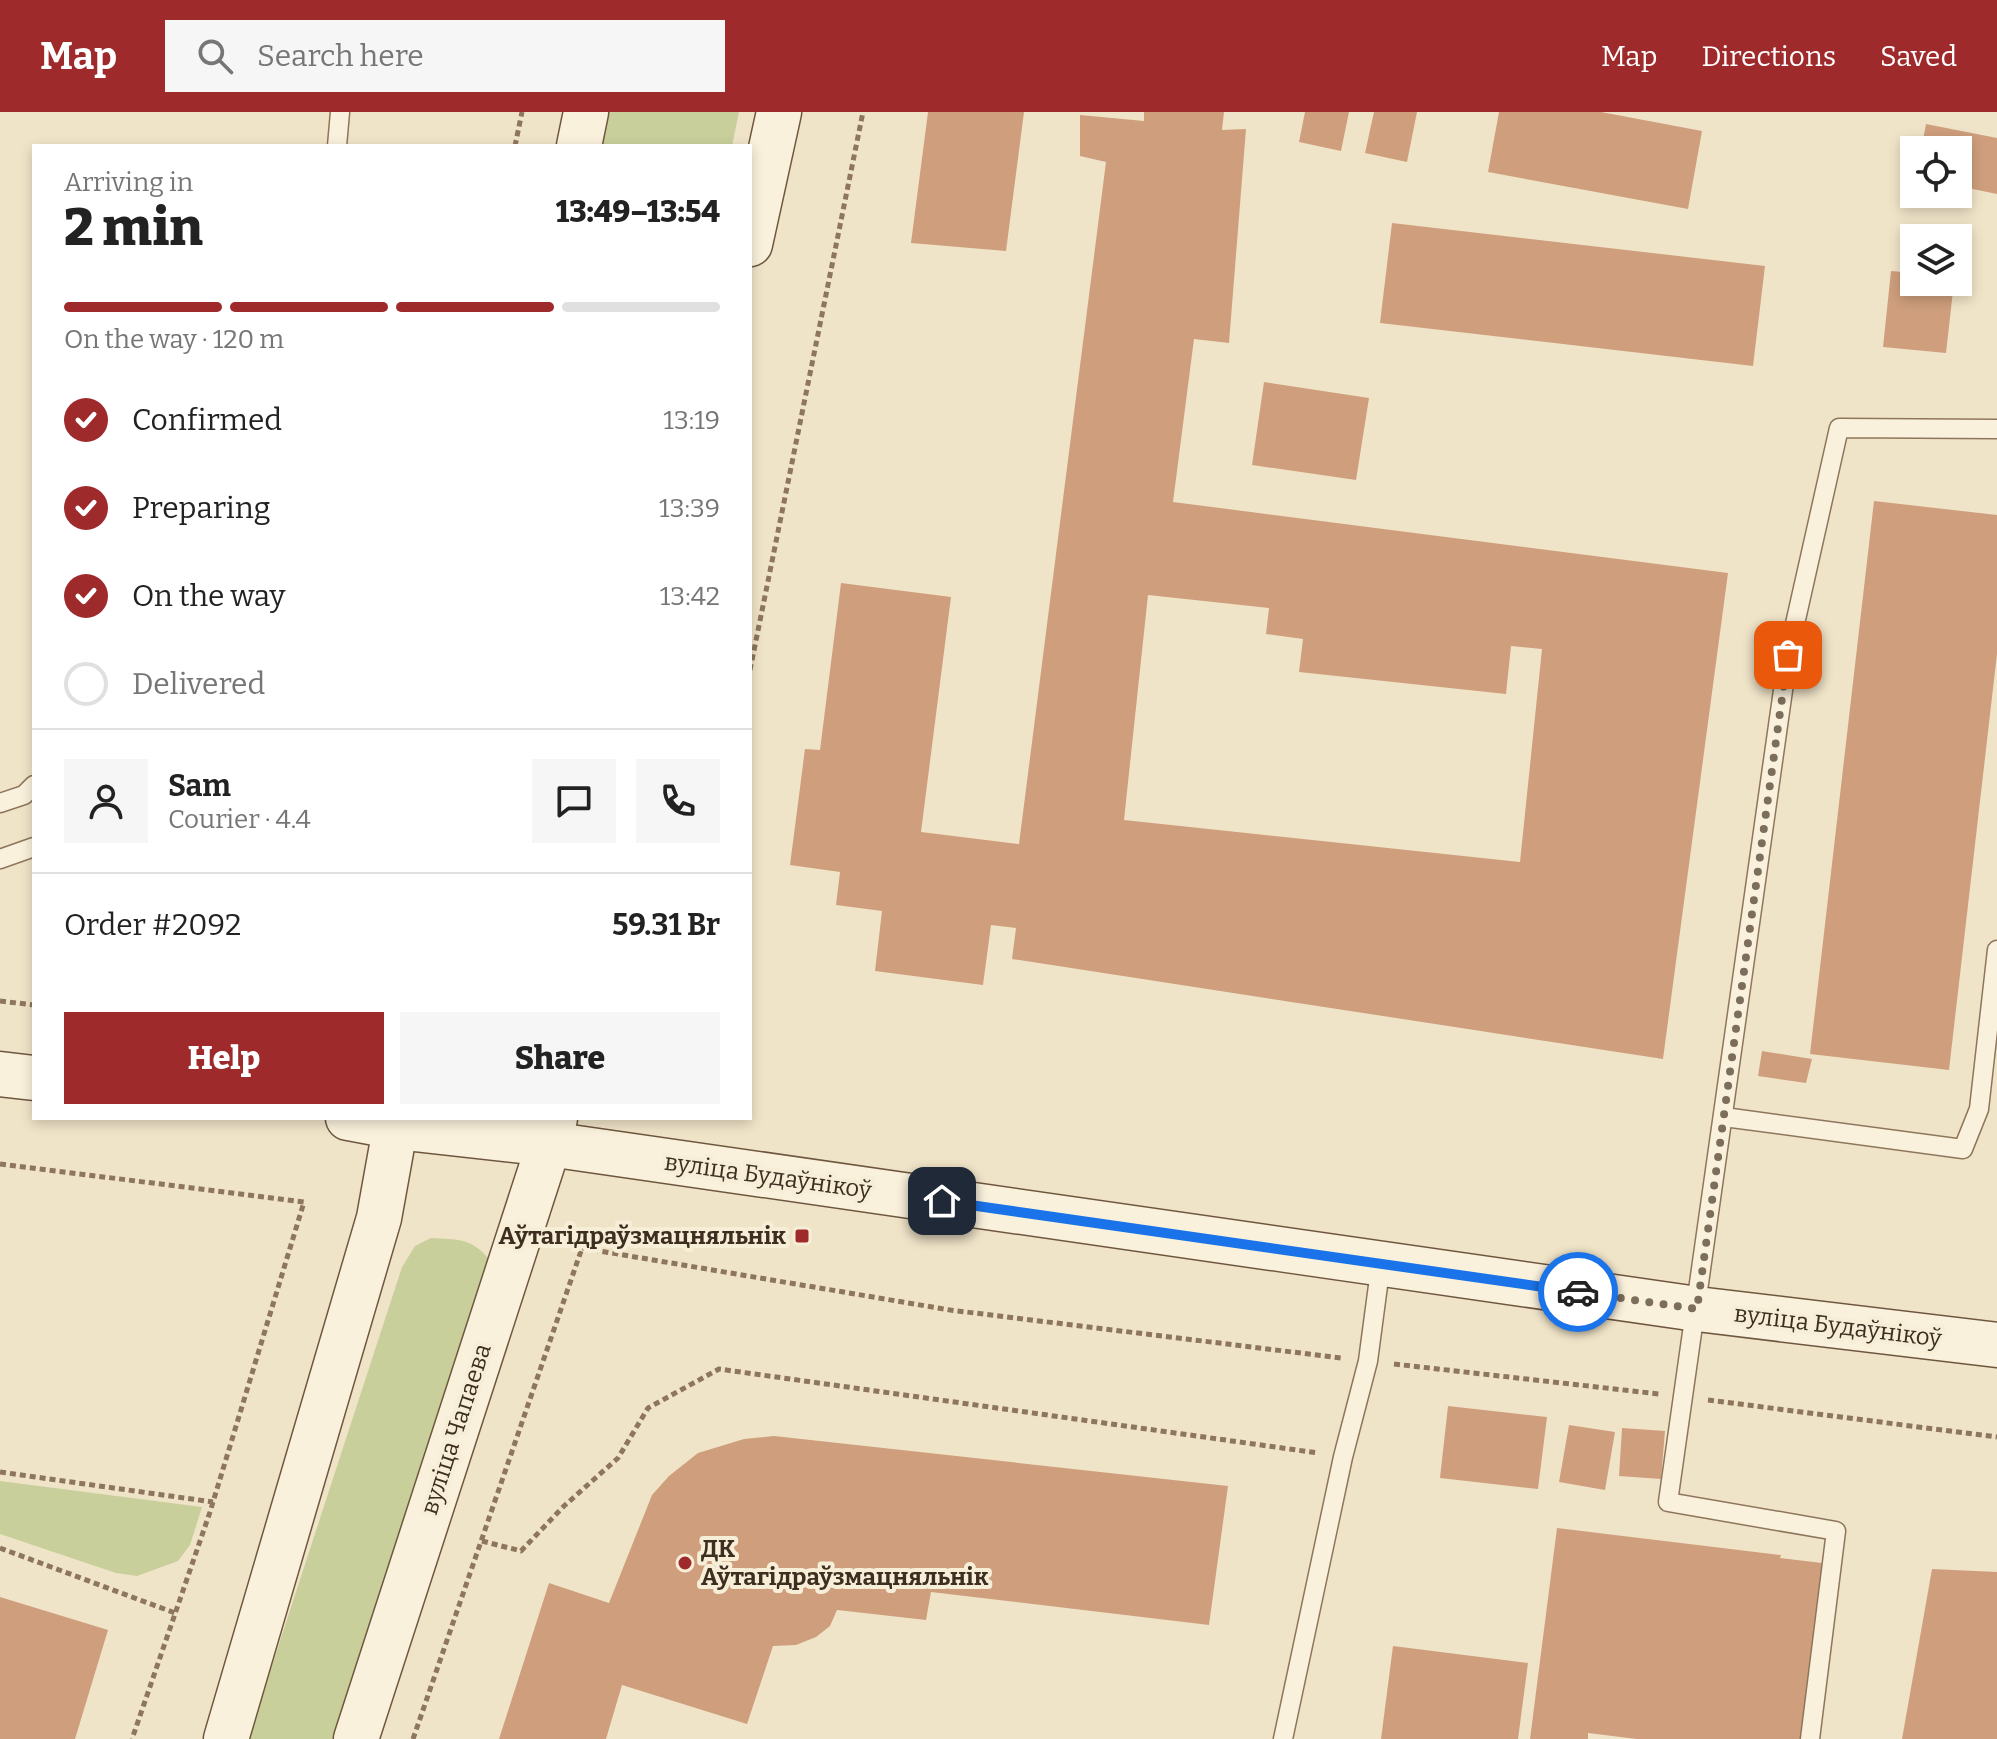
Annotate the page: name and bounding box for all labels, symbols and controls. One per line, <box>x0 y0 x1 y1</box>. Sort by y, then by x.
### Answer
search box <box>165 20 725 92</box>
text: Map <box>40 33 117 79</box>
icon: search <box>193 34 237 78</box>
text: Search here <box>257 38 424 74</box>
text: Map <box>1601 40 1657 73</box>
text: Directions <box>1701 40 1836 73</box>
text: Saved <box>1880 40 1957 73</box>
map controls <box>1900 136 1972 296</box>
button: locate <box>1900 136 1972 208</box>
text: Arriving in <box>64 167 193 198</box>
text: 13:49–13:54 <box>556 194 720 230</box>
text: 2 min <box>64 196 203 259</box>
button: layers <box>1900 224 1972 296</box>
text: On the way · 120 m <box>64 324 284 355</box>
icon: check <box>64 398 108 442</box>
text: Confirmed <box>132 402 282 438</box>
text: 13:19 <box>663 405 720 436</box>
icon: check <box>64 486 108 530</box>
text: Preparing <box>132 490 270 526</box>
text: 13:39 <box>659 493 720 524</box>
icon: check <box>64 574 108 618</box>
text: On the way <box>132 578 285 614</box>
text: 13:42 <box>660 581 720 612</box>
pin <box>1754 621 1822 689</box>
icon: bag <box>1766 633 1810 677</box>
text: Delivered <box>132 666 265 702</box>
button: person <box>64 759 148 843</box>
button: chat <box>532 759 616 843</box>
button: phone <box>636 759 720 843</box>
text: Sam <box>168 768 231 804</box>
text: Courier · 4.4 <box>168 804 311 835</box>
text: Order #2092 <box>64 907 241 943</box>
text: 59.31 Br <box>612 907 720 943</box>
button: Help <box>64 1012 384 1104</box>
button: Share <box>400 1012 720 1104</box>
street label: вуліца Будаўнікоў <box>663 1148 874 1204</box>
pin <box>908 1167 976 1235</box>
icon: home <box>920 1179 964 1223</box>
place label: Аўтагідраўзмацняльнік <box>499 1222 786 1250</box>
marker: Аўтагідраўзмацняльнік <box>793 1227 811 1245</box>
courier <box>1538 1252 1618 1332</box>
icon: car <box>1556 1270 1600 1314</box>
street label: вуліца Будаўнікоў <box>1733 1299 1944 1353</box>
street label: вуліца Чапаева <box>415 1340 497 1518</box>
place label: ДК Аўтагідраўзмацняльнік <box>701 1535 989 1591</box>
marker: ДК Аўтагідраўзмацняльнік <box>676 1554 694 1572</box>

